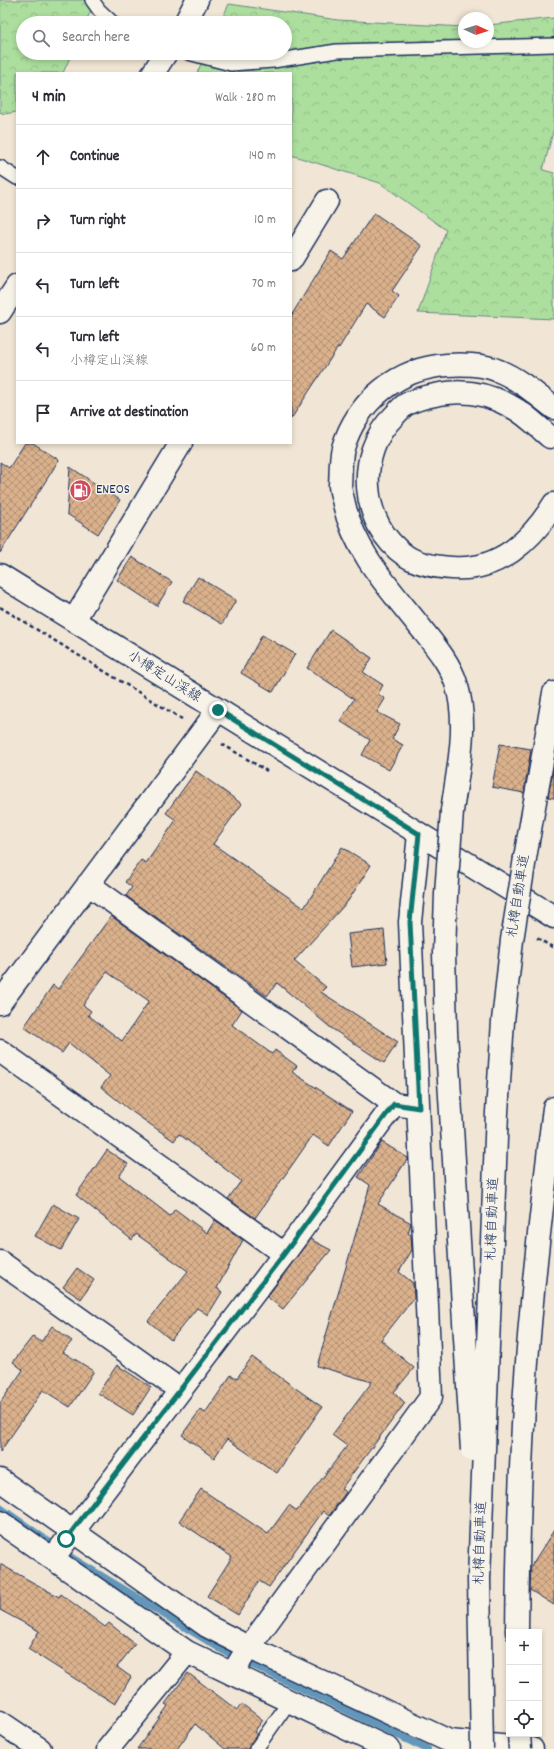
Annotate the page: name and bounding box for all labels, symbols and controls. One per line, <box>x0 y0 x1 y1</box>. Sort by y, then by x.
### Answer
north arrow <box>458 12 494 48</box>
search box <box>16 16 292 60</box>
icon: search <box>30 27 52 49</box>
text: Search here <box>62 27 130 49</box>
text: 4 min <box>32 86 66 110</box>
text: Walk · 280 m <box>215 89 276 108</box>
icon: ahead <box>32 146 54 168</box>
text: Continue <box>70 146 119 168</box>
text: 140 m <box>249 147 276 166</box>
icon: right <box>32 210 54 232</box>
text: Turn right <box>70 210 126 232</box>
text: 10 m <box>254 211 276 230</box>
icon: left <box>32 274 54 296</box>
text: Turn left <box>70 274 119 296</box>
text: 70 m <box>252 275 276 294</box>
text: Turn left <box>70 327 119 349</box>
icon: left <box>32 338 54 360</box>
text: 60 m <box>251 339 276 358</box>
text: 小樽定山渓線 <box>70 352 148 371</box>
icon: arrive <box>32 402 54 424</box>
text: Arrive at destination <box>70 402 188 424</box>
fuel station icon: ENEOS <box>68 477 94 503</box>
place label: ENEOS <box>96 480 130 500</box>
street label: 小樽定山渓線 <box>123 646 205 708</box>
route end <box>209 701 227 719</box>
street label: 札樽自動車道 <box>503 853 535 939</box>
street label: 札樽自動車道 <box>482 1177 504 1261</box>
street label: 札樽自動車道 <box>470 1501 492 1585</box>
route start <box>57 1530 75 1548</box>
map controls <box>506 1629 542 1737</box>
button: + <box>506 1629 542 1665</box>
button: − <box>506 1665 542 1701</box>
button: locate <box>506 1701 542 1737</box>

